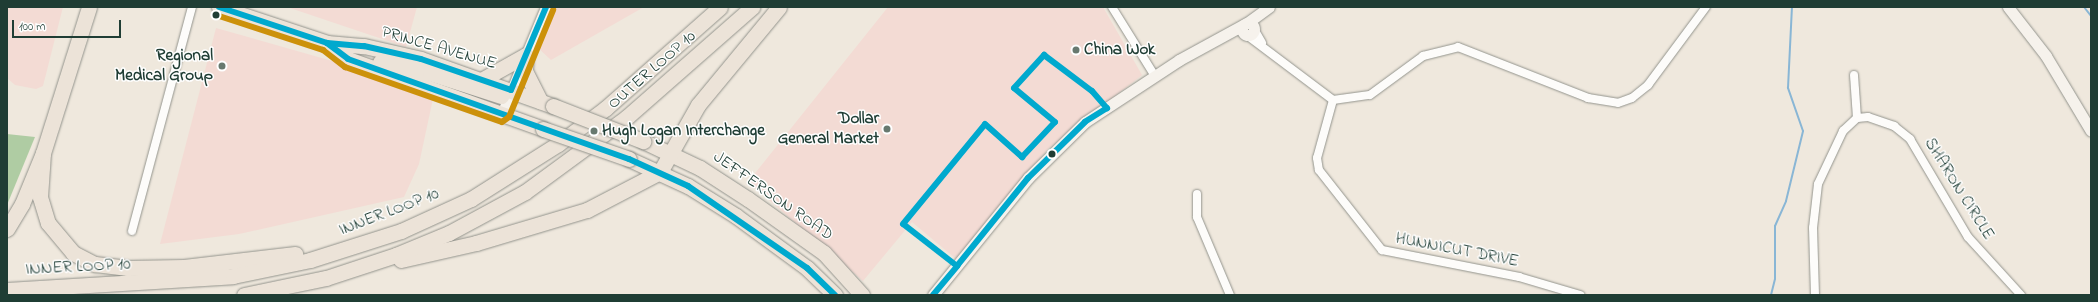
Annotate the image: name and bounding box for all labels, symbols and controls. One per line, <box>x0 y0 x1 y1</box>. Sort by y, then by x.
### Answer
unlabelled marker <box>211 10 221 20</box>
scale bar <box>14 12 123 38</box>
text: 100 m <box>19 18 46 36</box>
street label: PRINCE AVENUE <box>379 22 499 74</box>
street label: OUTER LOOP 10 <box>604 26 700 114</box>
place label: China Wok <box>1084 40 1155 60</box>
marker: China Wok <box>1071 45 1081 55</box>
place label: Regional Medical Group <box>115 46 213 86</box>
marker: Regional Medical Group <box>216 60 228 72</box>
place label: Dollar General Market <box>778 109 879 149</box>
place label: Hugh Logan Interchange <box>602 121 765 141</box>
marker: Dollar General Market <box>882 124 892 134</box>
marker: Hugh Logan Interchange <box>589 126 599 136</box>
street label: SHARON CIRCLE <box>1919 134 1999 244</box>
street label: JEFFERSON ROAD <box>709 147 837 245</box>
unlabelled marker <box>1047 149 1057 159</box>
street label: INNER LOOP 10 <box>336 184 442 240</box>
street label: HUNNICUT DRIVE <box>1394 228 1520 272</box>
street label: INNER LOOP 10 <box>25 254 131 280</box>

